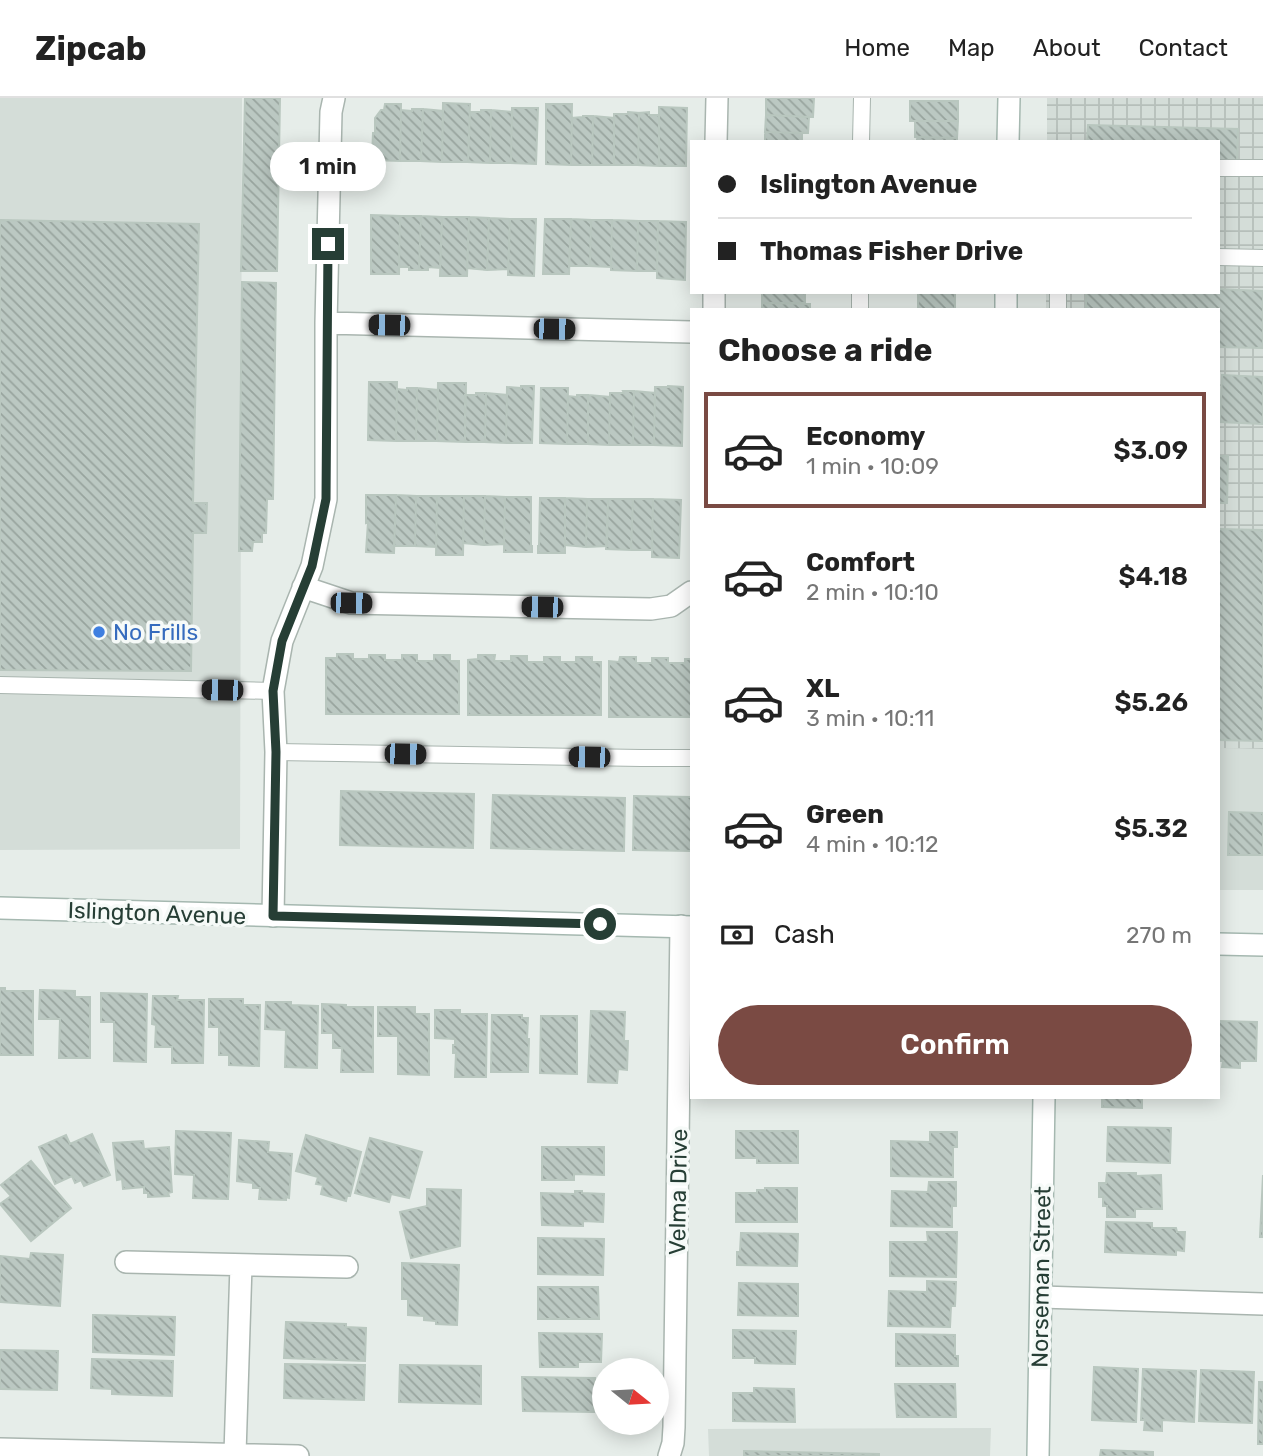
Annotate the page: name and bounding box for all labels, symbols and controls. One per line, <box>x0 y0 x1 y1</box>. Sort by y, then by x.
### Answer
text: Zipcab <box>35 29 146 68</box>
text: Home <box>844 34 910 62</box>
text: Map <box>948 34 995 62</box>
text: About <box>1033 34 1101 62</box>
text: Contact <box>1139 34 1228 62</box>
callout: 1 min <box>270 142 386 192</box>
text: 1 min <box>299 152 357 180</box>
text: Islington Avenue <box>760 169 977 200</box>
route end <box>312 228 344 260</box>
text: Thomas Fisher Drive <box>760 236 1023 267</box>
car <box>368 314 411 336</box>
car <box>533 318 576 340</box>
text: Choose a ride <box>718 331 932 369</box>
icon: car <box>722 419 785 482</box>
text: Economy <box>806 421 925 452</box>
text: $3.09 <box>1114 435 1188 466</box>
text: 1 min · 10:09 <box>806 452 939 480</box>
icon: car <box>722 545 785 608</box>
text: Comfort <box>806 547 915 578</box>
text: $4.18 <box>1119 561 1188 592</box>
text: 2 min · 10:10 <box>806 578 939 606</box>
car <box>330 592 373 614</box>
car <box>521 596 564 618</box>
place label: No Frills <box>113 618 198 646</box>
marker: No Frills <box>91 624 107 640</box>
icon: car <box>722 671 785 734</box>
text: XL <box>806 673 839 704</box>
car <box>201 679 244 701</box>
text: $5.26 <box>1114 687 1188 718</box>
text: 3 min · 10:11 <box>806 704 934 732</box>
car <box>384 743 427 765</box>
car <box>568 746 611 768</box>
icon: car <box>722 797 785 860</box>
text: Green <box>806 799 884 830</box>
text: $5.32 <box>1114 813 1188 844</box>
text: 4 min · 10:12 <box>806 830 938 858</box>
street label: Islington Avenue <box>67 896 247 930</box>
route start <box>584 908 616 940</box>
icon: cash <box>718 916 756 954</box>
text: Cash <box>774 919 835 950</box>
text: 270 m <box>1126 921 1192 949</box>
button: Confirm <box>718 1005 1192 1085</box>
street label: Velma Drive <box>663 1129 693 1255</box>
street label: Norseman Street <box>1025 1186 1057 1368</box>
north arrow <box>592 1358 668 1435</box>
map controls <box>592 1358 669 1435</box>

